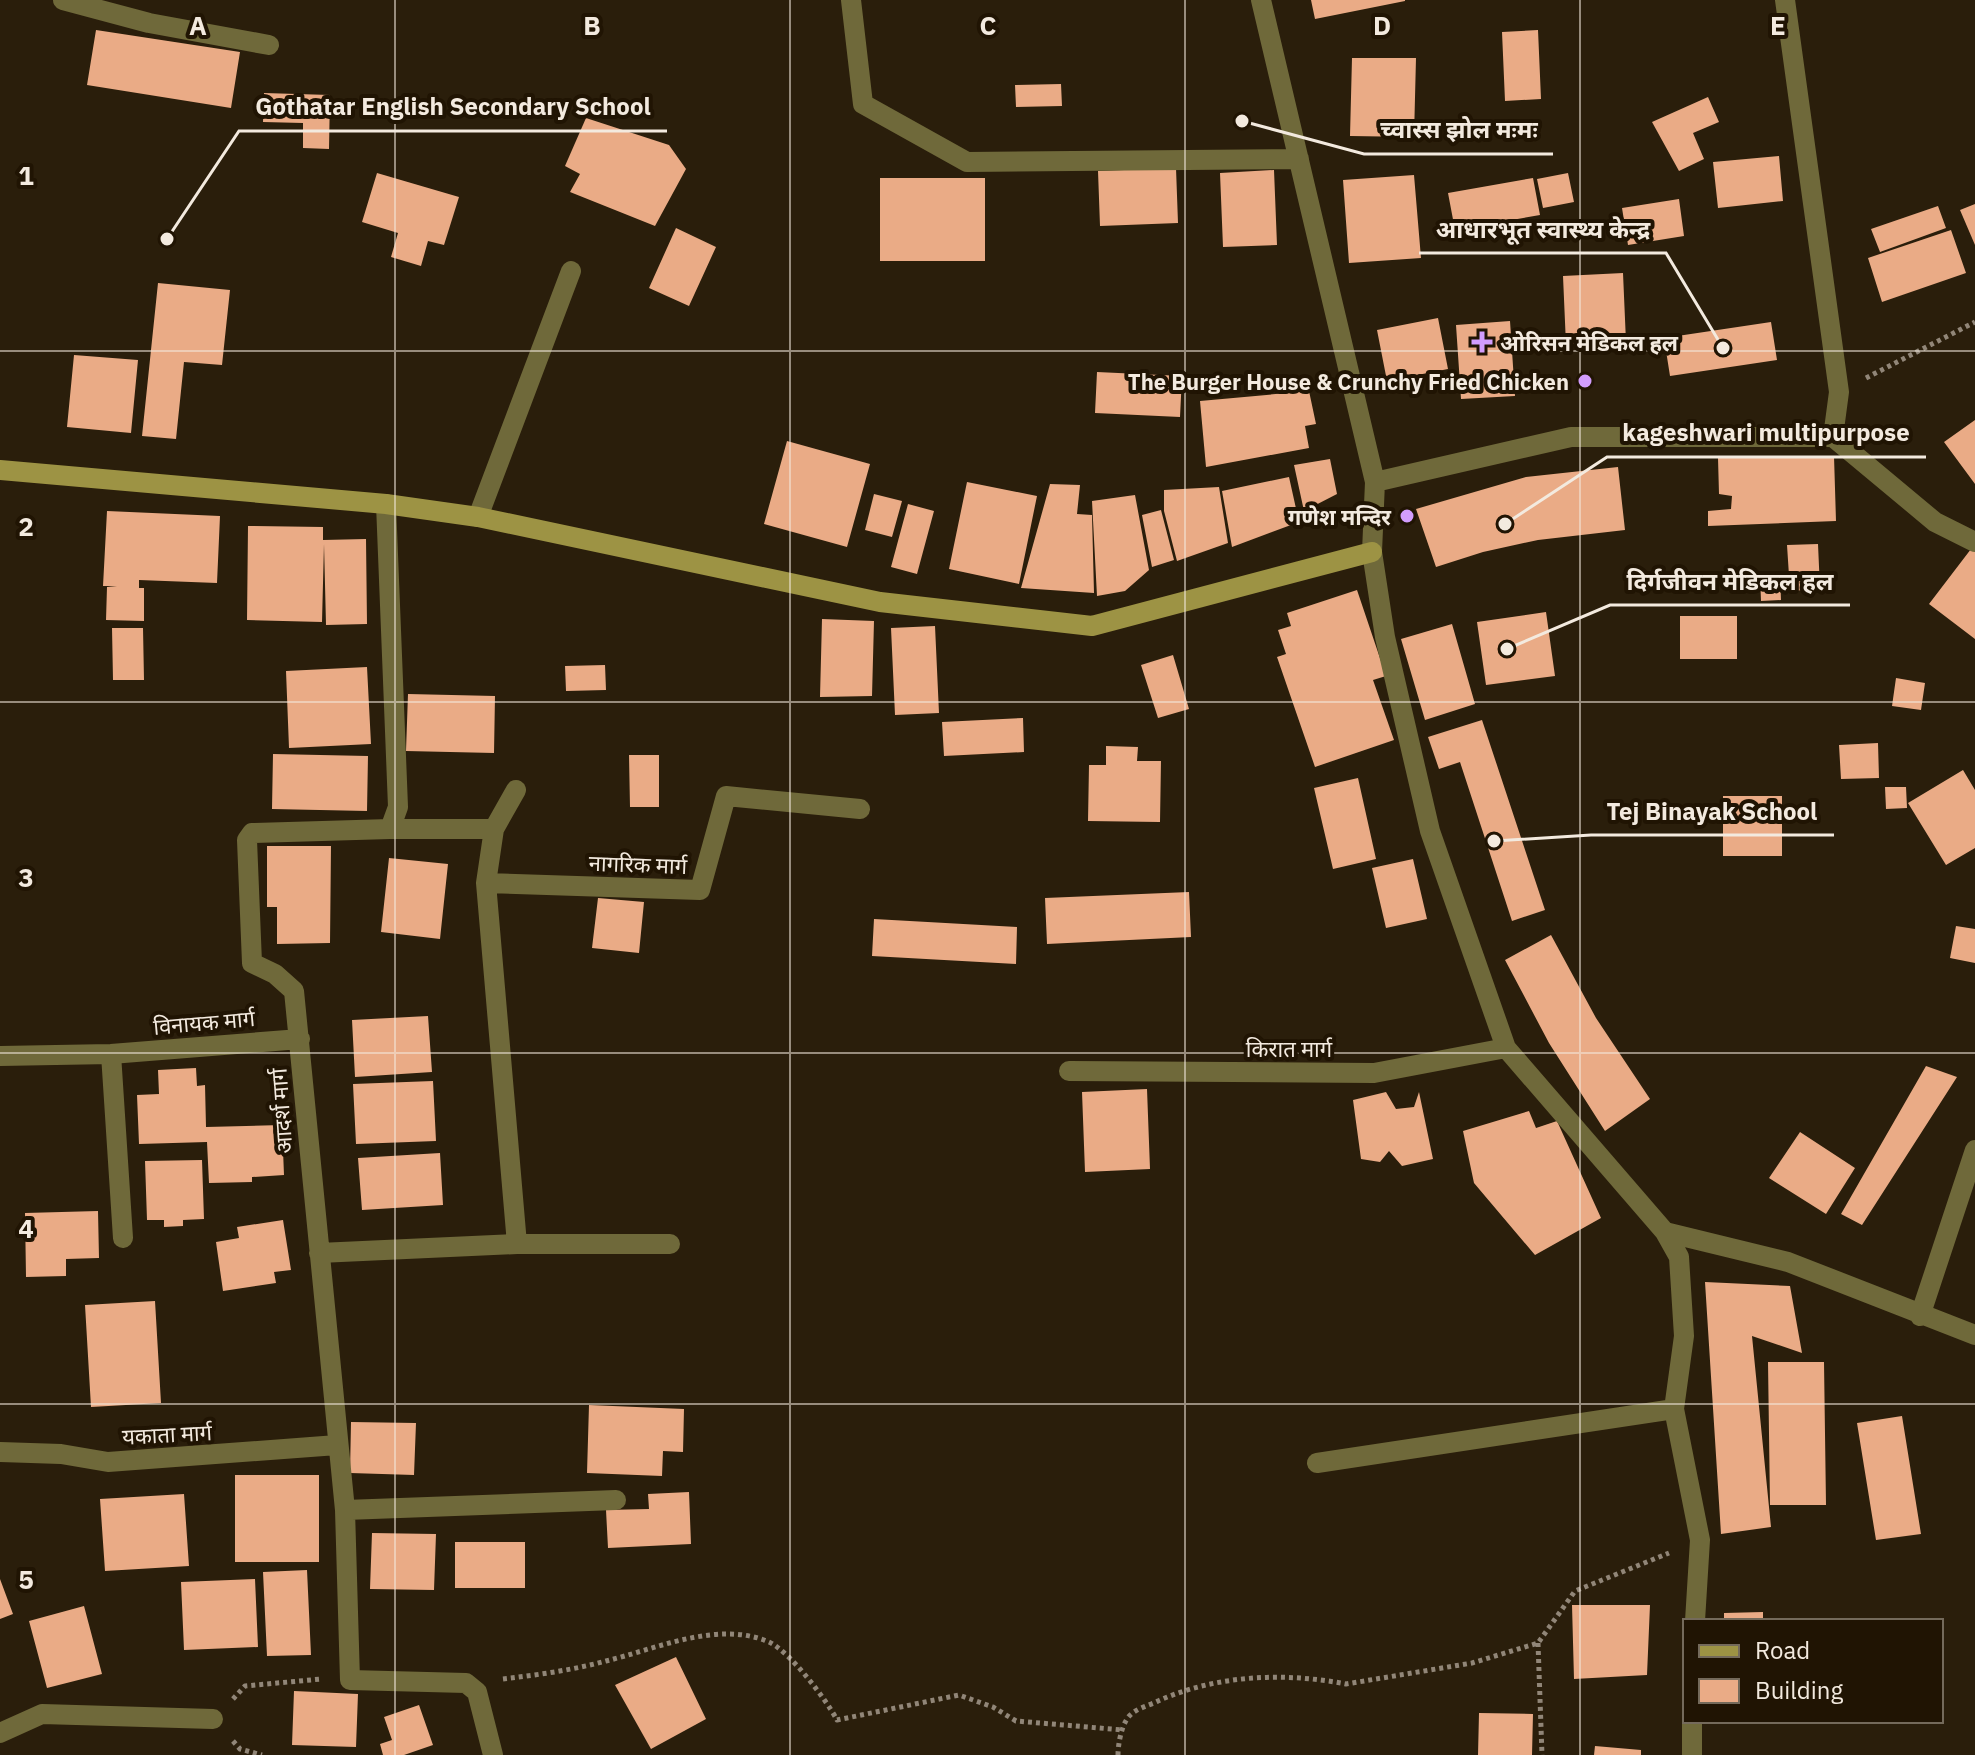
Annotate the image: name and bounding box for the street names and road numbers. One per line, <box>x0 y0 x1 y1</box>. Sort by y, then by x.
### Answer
street label: नागरिक मार्ग <box>588 848 689 880</box>
street label: विनायक मार्ग <box>152 1003 257 1041</box>
street label: किरात मार्ग <box>1246 1034 1333 1063</box>
street label: आदर्श मार्ग <box>263 1066 298 1155</box>
street label: यकाता मार्ग <box>121 1417 214 1451</box>

